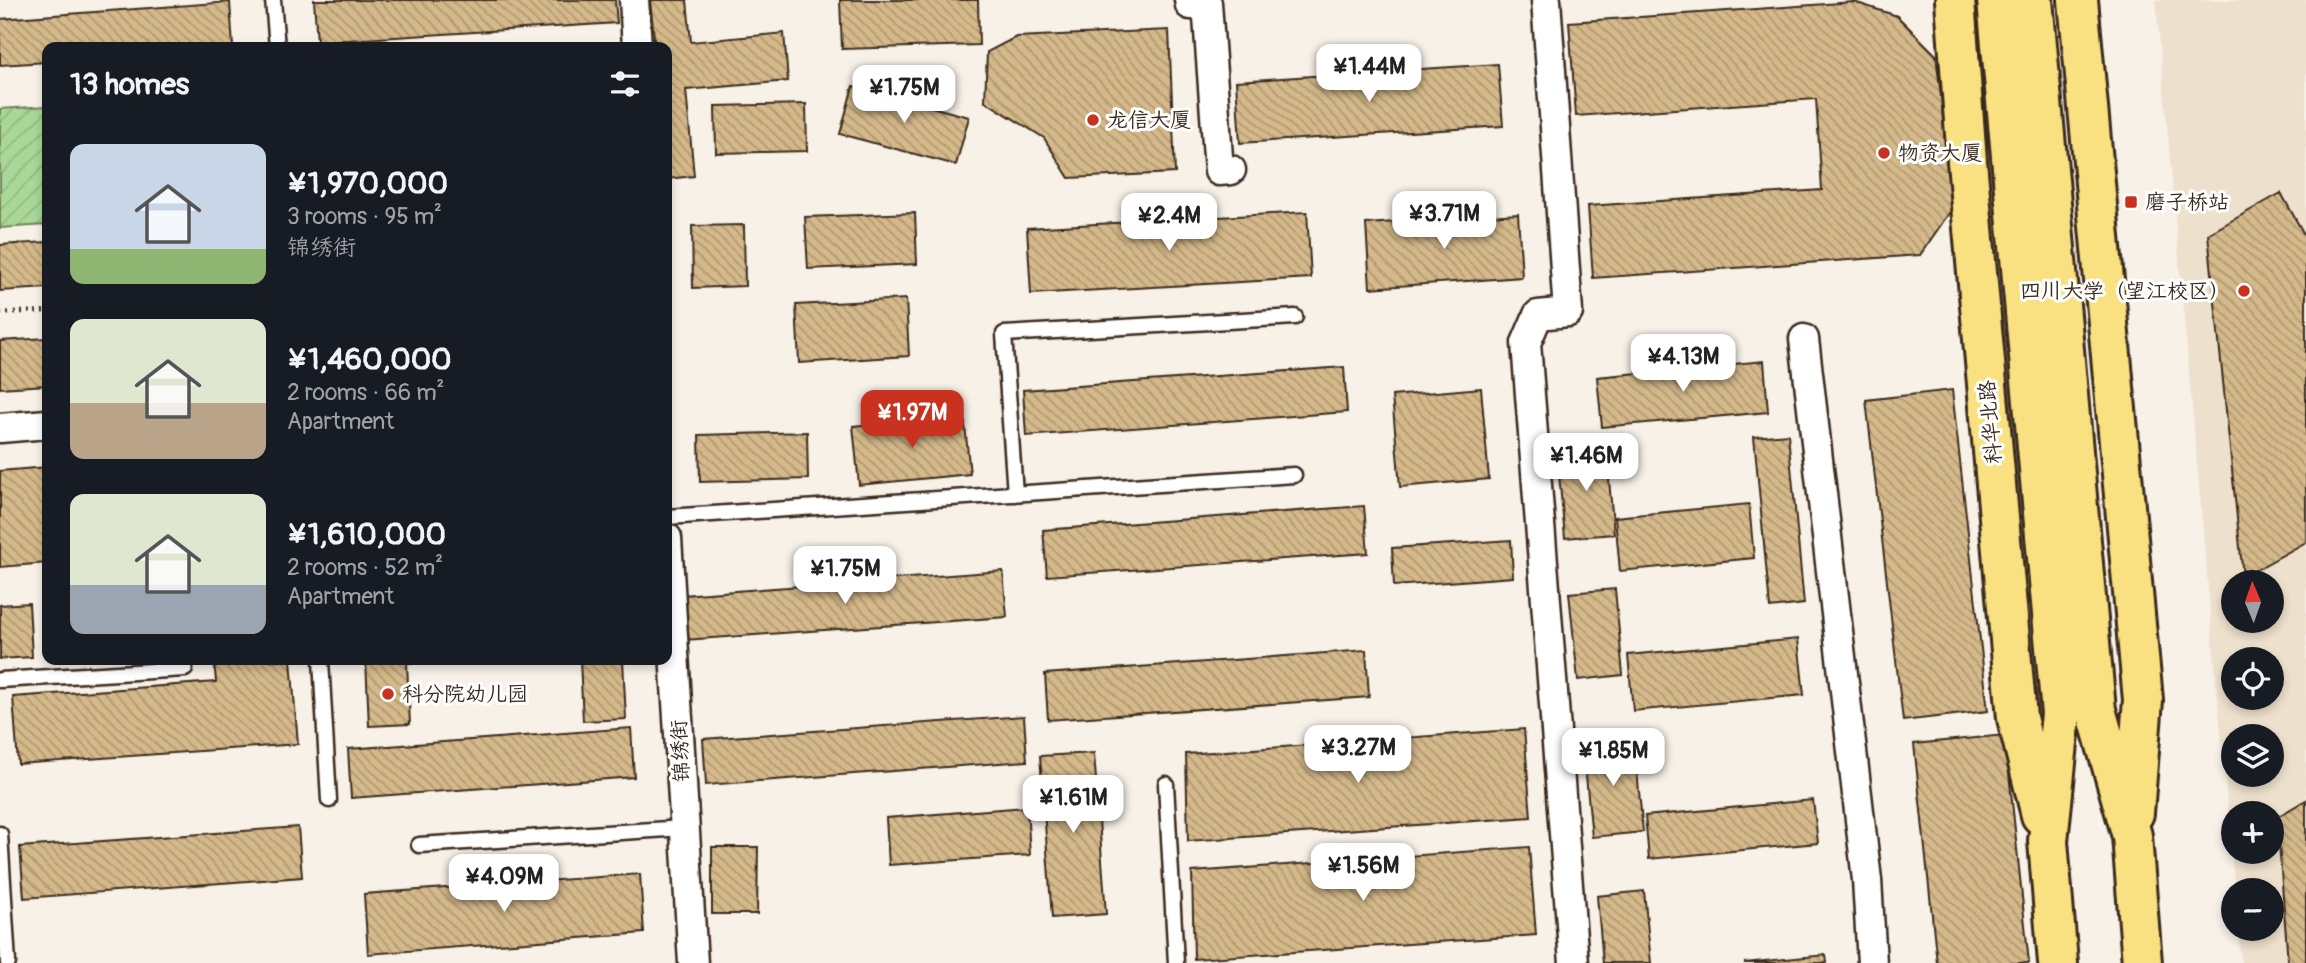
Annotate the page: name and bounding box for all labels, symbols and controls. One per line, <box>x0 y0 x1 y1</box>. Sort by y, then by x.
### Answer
pin: ¥1.44M <box>1312 44 1426 104</box>
text: ¥1.44M <box>1332 52 1406 81</box>
icon: filters <box>606 65 644 103</box>
text: 13 homes <box>70 66 189 103</box>
pin: ¥1.75M <box>847 66 961 125</box>
text: ¥1.75M <box>868 73 940 102</box>
place label: 龙信大厦 <box>1107 107 1191 134</box>
marker: 龙信大厦 <box>1085 112 1101 128</box>
place label: 物资大厦 <box>1898 140 1982 167</box>
marker: 物资大厦 <box>1876 145 1892 161</box>
text: ¥1,970,000 <box>287 165 448 202</box>
icon: home <box>126 172 210 256</box>
place label: 磨子桥站 <box>2145 189 2229 216</box>
pin: ¥3.71M <box>1387 191 1501 251</box>
pin: ¥2.4M <box>1120 194 1218 253</box>
marker: 磨子桥站 <box>2123 194 2139 210</box>
text: ¥3.71M <box>1408 199 1480 228</box>
text: ¥2.4M <box>1137 201 1201 230</box>
text: 3 rooms · 95 m² <box>287 202 442 231</box>
text: 锦绣街 <box>287 233 356 262</box>
place label: 四川大学（望江校区） <box>2020 278 2230 305</box>
marker: 四川大学（望江校区） <box>2236 283 2252 299</box>
pin: ¥4.13M <box>1626 334 1740 394</box>
text: ¥1,460,000 <box>287 341 452 378</box>
text: ¥4.13M <box>1647 342 1719 371</box>
icon: home <box>126 347 210 431</box>
text: 2 rooms · 66 m² <box>287 378 444 407</box>
street label: 科华北路 <box>1973 379 2008 465</box>
pin: ¥1.97M <box>855 391 969 450</box>
text: ¥1.97M <box>877 398 947 427</box>
text: Apartment <box>287 407 394 436</box>
pin: ¥1.46M <box>1529 434 1643 493</box>
text: ¥1.46M <box>1549 441 1623 470</box>
text: ¥1,610,000 <box>287 516 446 553</box>
icon: home <box>126 522 210 606</box>
pin: ¥1.75M <box>788 546 902 606</box>
text: 2 rooms · 52 m² <box>287 553 443 582</box>
text: ¥1.75M <box>809 554 881 583</box>
north arrow <box>2221 570 2284 634</box>
map controls <box>2221 570 2284 941</box>
text: Apartment <box>287 582 394 611</box>
button: locate <box>2221 647 2284 710</box>
place label: 科分院幼儿园 <box>402 681 528 708</box>
marker: 科分院幼儿园 <box>380 686 396 702</box>
street label: 锦绣街 <box>665 719 696 783</box>
button: layers <box>2221 724 2284 787</box>
pin: ¥3.27M <box>1301 726 1415 785</box>
pin: ¥1.85M <box>1556 728 1670 788</box>
text: ¥3.27M <box>1320 733 1396 762</box>
text: ¥1.85M <box>1578 736 1648 765</box>
pin: ¥1.61M <box>1016 776 1130 835</box>
text: ¥1.61M <box>1039 783 1107 812</box>
button: + <box>2221 801 2284 864</box>
pin: ¥1.56M <box>1306 844 1420 903</box>
text: ¥1.56M <box>1327 851 1399 880</box>
pin: ¥4.09M <box>447 855 561 914</box>
text: ¥4.09M <box>465 862 543 891</box>
button: − <box>2221 878 2284 941</box>

